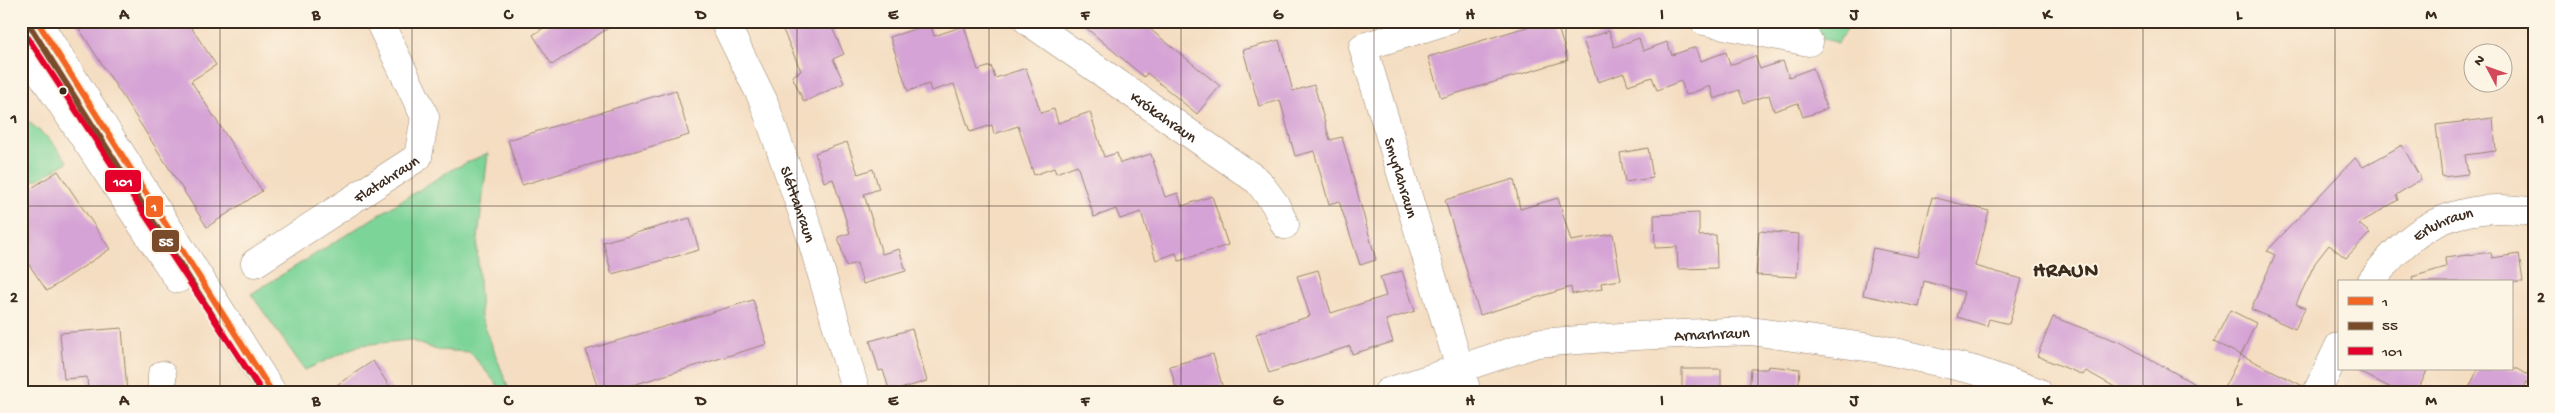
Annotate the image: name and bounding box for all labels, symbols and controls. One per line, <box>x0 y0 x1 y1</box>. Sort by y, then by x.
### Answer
text: A <box>118 7 130 26</box>
text: B <box>311 7 321 26</box>
text: C <box>503 7 514 26</box>
text: D <box>694 7 707 26</box>
text: E <box>888 7 899 26</box>
text: F <box>1080 7 1091 26</box>
text: G <box>1273 7 1284 26</box>
text: H <box>1465 7 1475 26</box>
text: I <box>1660 7 1664 26</box>
text: J <box>1849 7 1860 26</box>
text: K <box>2042 7 2054 26</box>
text: L <box>2236 7 2243 26</box>
text: M <box>2425 7 2437 26</box>
north arrow <box>2462 42 2512 92</box>
text: N <box>2471 52 2489 70</box>
unlabelled marker <box>58 86 68 96</box>
street label: Krókahraun <box>1125 89 1200 149</box>
text: 1 <box>10 111 17 130</box>
text: 1 <box>2537 111 2544 130</box>
street label: Smyrlahraun <box>1378 136 1420 221</box>
street label: Flatahraun <box>351 152 424 210</box>
street label: Sléttahraun <box>774 164 818 245</box>
line badge: 101 <box>104 169 142 193</box>
text: 101 <box>112 175 133 192</box>
line badge: 1 <box>145 195 164 218</box>
text: 1 <box>150 200 157 217</box>
street label: Erluhraun <box>2410 205 2476 247</box>
line badge: 55 <box>151 229 180 253</box>
text: 55 <box>159 235 174 252</box>
district label: HRAUN <box>2033 260 2099 285</box>
legend <box>2338 280 2512 370</box>
text: 2 <box>10 290 18 309</box>
text: 2 <box>2537 290 2545 309</box>
text: 1 <box>2381 294 2388 312</box>
text: 55 <box>2382 318 2398 336</box>
street label: Arnarhraun <box>1674 325 1751 347</box>
text: 101 <box>2381 344 2403 362</box>
text: A <box>118 393 130 412</box>
text: B <box>311 393 321 412</box>
text: C <box>503 393 514 412</box>
text: D <box>694 393 707 412</box>
text: E <box>888 393 899 412</box>
text: F <box>1080 393 1091 412</box>
text: G <box>1273 393 1284 412</box>
text: H <box>1465 393 1475 412</box>
text: I <box>1660 393 1664 412</box>
text: J <box>1849 393 1860 412</box>
text: K <box>2042 393 2054 412</box>
text: L <box>2236 393 2243 412</box>
text: M <box>2425 393 2437 412</box>

